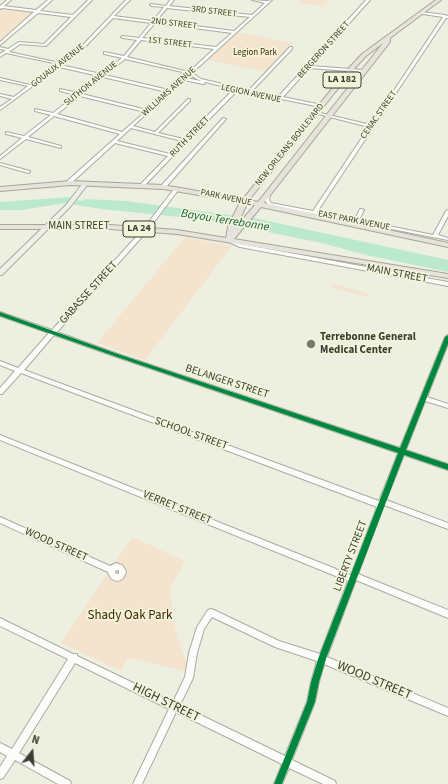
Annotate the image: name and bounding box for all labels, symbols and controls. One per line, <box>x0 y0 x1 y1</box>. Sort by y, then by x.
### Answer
street label: 3RD STREET <box>191 4 237 20</box>
street label: 2ND STREET <box>150 16 198 32</box>
street label: BERGERON STREET <box>296 19 352 81</box>
street label: 1ST STREET <box>147 35 193 51</box>
street label: GOUAUX AVENUE <box>29 42 87 90</box>
park label: Legion Park <box>233 48 277 58</box>
street label: SUTHON AVENUE <box>62 59 120 109</box>
street label: WILLIAMS AVENUE <box>140 65 198 119</box>
road number: LA 182 <box>323 72 361 88</box>
street label: LEGION AVENUE <box>220 82 282 106</box>
street label: CENAC STREET <box>358 89 400 141</box>
street label: NEW ORLEANS BOULEVARD <box>253 101 327 189</box>
street label: RUTH STREET <box>168 114 212 160</box>
street label: PARK AVENUE <box>199 187 253 209</box>
water label: Bayou Terrebonne <box>180 207 270 235</box>
street label: EAST PARK AVENUE <box>317 209 391 233</box>
street label: MAIN STREET <box>48 220 110 234</box>
road number: LA 24 <box>123 221 155 237</box>
street label: GABASSE STREET <box>57 259 121 327</box>
street label: MAIN STREET <box>366 262 428 286</box>
place label: Terrebonne General Medical Center <box>320 331 416 357</box>
marker: Terrebonne General Medical Center <box>305 338 317 350</box>
street label: BELANGER STREET <box>184 362 270 402</box>
street label: SCHOOL STREET <box>153 415 229 453</box>
street label: VERRET STREET <box>141 488 213 528</box>
street label: LIBERTY STREET <box>331 519 371 593</box>
street label: WOOD STREET <box>23 525 89 565</box>
park label: Shady Oak Park <box>88 608 172 624</box>
street label: WOOD STREET <box>334 658 414 704</box>
street label: HIGH STREET <box>130 680 202 726</box>
north arrow <box>12 732 52 772</box>
text: N <box>30 732 41 748</box>

